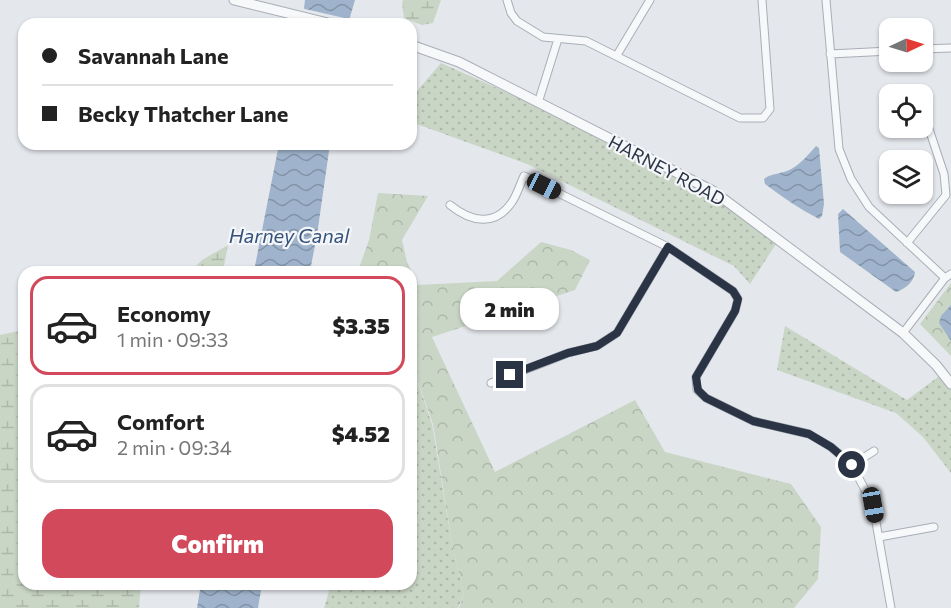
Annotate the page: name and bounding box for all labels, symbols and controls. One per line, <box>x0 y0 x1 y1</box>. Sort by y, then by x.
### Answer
north arrow <box>879 18 933 72</box>
map controls <box>879 18 933 204</box>
text: Savannah Lane <box>78 42 229 69</box>
button: locate <box>879 84 933 138</box>
text: Becky Thatcher Lane <box>78 100 288 127</box>
street label: HARNEY ROAD <box>605 130 729 210</box>
button: layers <box>879 150 933 204</box>
car <box>524 170 564 202</box>
water label: Harney Canal <box>229 223 350 247</box>
callout: 2 min <box>460 288 560 330</box>
text: 2 min <box>484 297 535 321</box>
icon: car <box>45 299 99 353</box>
text: Economy <box>117 300 211 327</box>
text: $3.35 <box>332 312 390 339</box>
text: 1 min · 09:33 <box>117 327 229 351</box>
route end <box>496 361 523 388</box>
icon: car <box>45 407 99 461</box>
text: Comfort <box>117 408 205 435</box>
text: $4.52 <box>332 420 390 447</box>
text: 2 min · 09:34 <box>117 435 232 459</box>
route start <box>838 451 865 478</box>
car <box>861 486 885 524</box>
button: Confirm <box>42 509 393 578</box>

